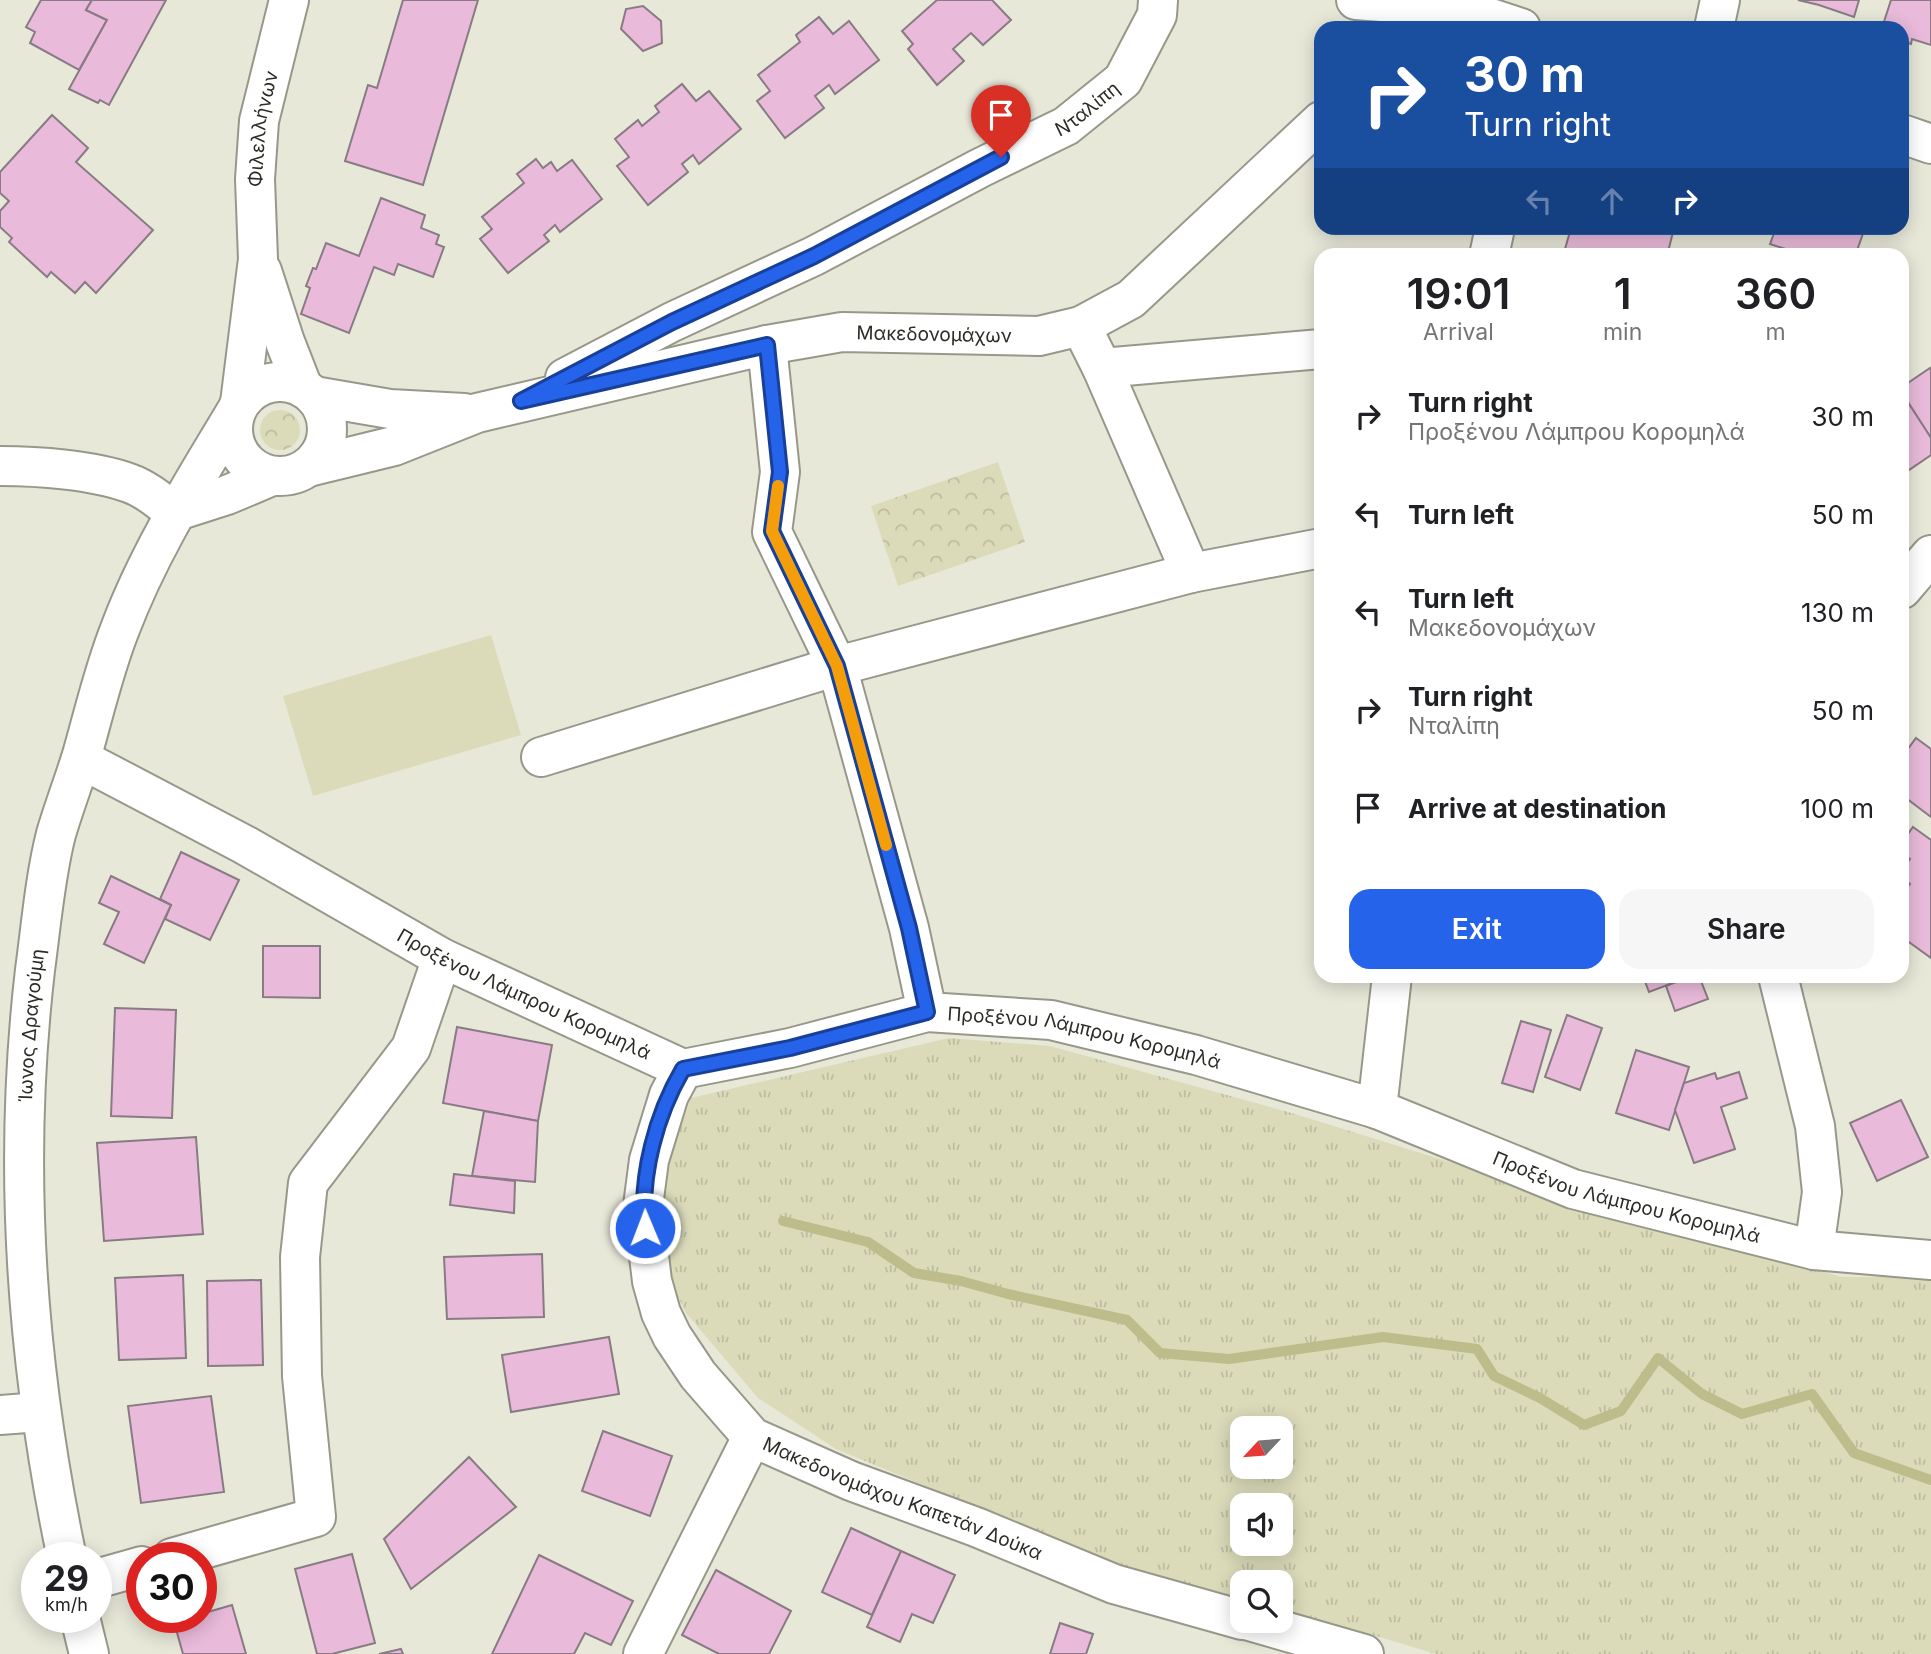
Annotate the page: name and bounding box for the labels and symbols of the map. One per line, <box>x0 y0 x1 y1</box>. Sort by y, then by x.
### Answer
street label: Φιλελλήνων <box>243 68 283 188</box>
street label: Νταλίπη <box>1051 77 1124 142</box>
pin <box>971 85 1031 157</box>
street label: Μακεδονομάχων <box>856 321 1012 347</box>
street label: Προξένου Λάμπρου Κορομηλά <box>393 924 655 1065</box>
street label: Ίωνος Δραγούμη <box>14 947 50 1103</box>
street label: Προξένου Λάμπρου Κορομηλά <box>947 1002 1224 1074</box>
street label: Προξένου Λάμπρου Κορομηλά <box>1489 1146 1763 1248</box>
position arrow <box>608 1191 682 1265</box>
north arrow <box>1230 1416 1293 1479</box>
street label: Μακεδονομάχου Καπετάν Δούκα <box>759 1432 1046 1565</box>
speed limit sign: 30 <box>126 1542 217 1633</box>

